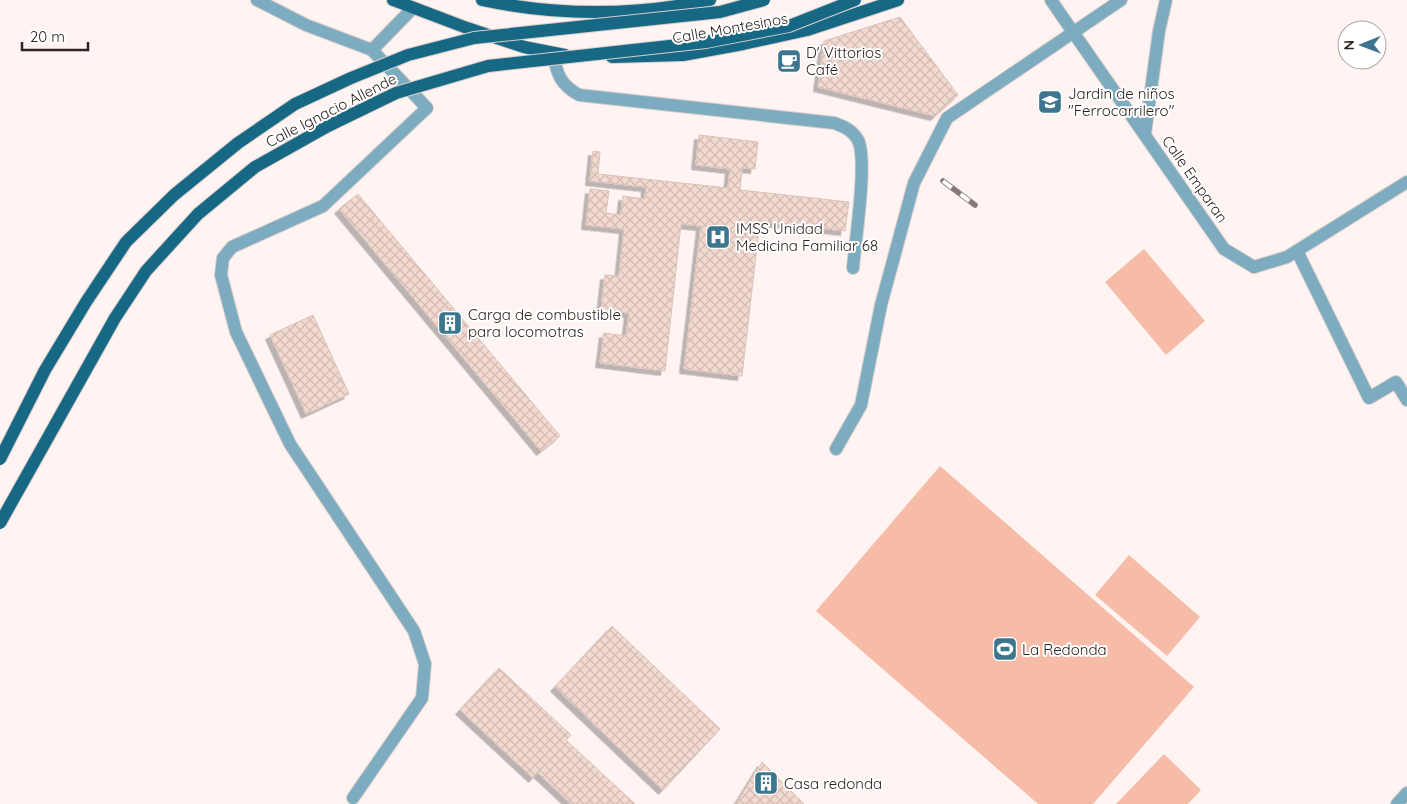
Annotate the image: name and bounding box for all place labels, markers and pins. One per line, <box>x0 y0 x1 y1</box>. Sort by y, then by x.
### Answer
place label: D' Vittorios Café <box>806 43 881 79</box>
cafe icon: D' Vittorios Café <box>776 48 802 74</box>
place label: Jardin de niños "Ferrocarrilero" <box>1068 84 1175 120</box>
school or university icon: Jardin de niños "Ferrocarrilero" <box>1037 89 1063 115</box>
place label: IMSS Unidad Medicina Familiar 68 <box>736 219 878 255</box>
hospital icon: IMSS Unidad Medicina Familiar 68 <box>705 224 731 250</box>
place label: Carga de combustible para locomotras <box>468 305 621 341</box>
building icon: Carga de combustible para locomotras <box>437 310 463 336</box>
sports icon: La Redonda <box>992 636 1018 662</box>
place label: La Redonda <box>1022 640 1107 659</box>
building icon: Casa redonda <box>753 770 779 796</box>
place label: Casa redonda <box>784 774 882 793</box>

